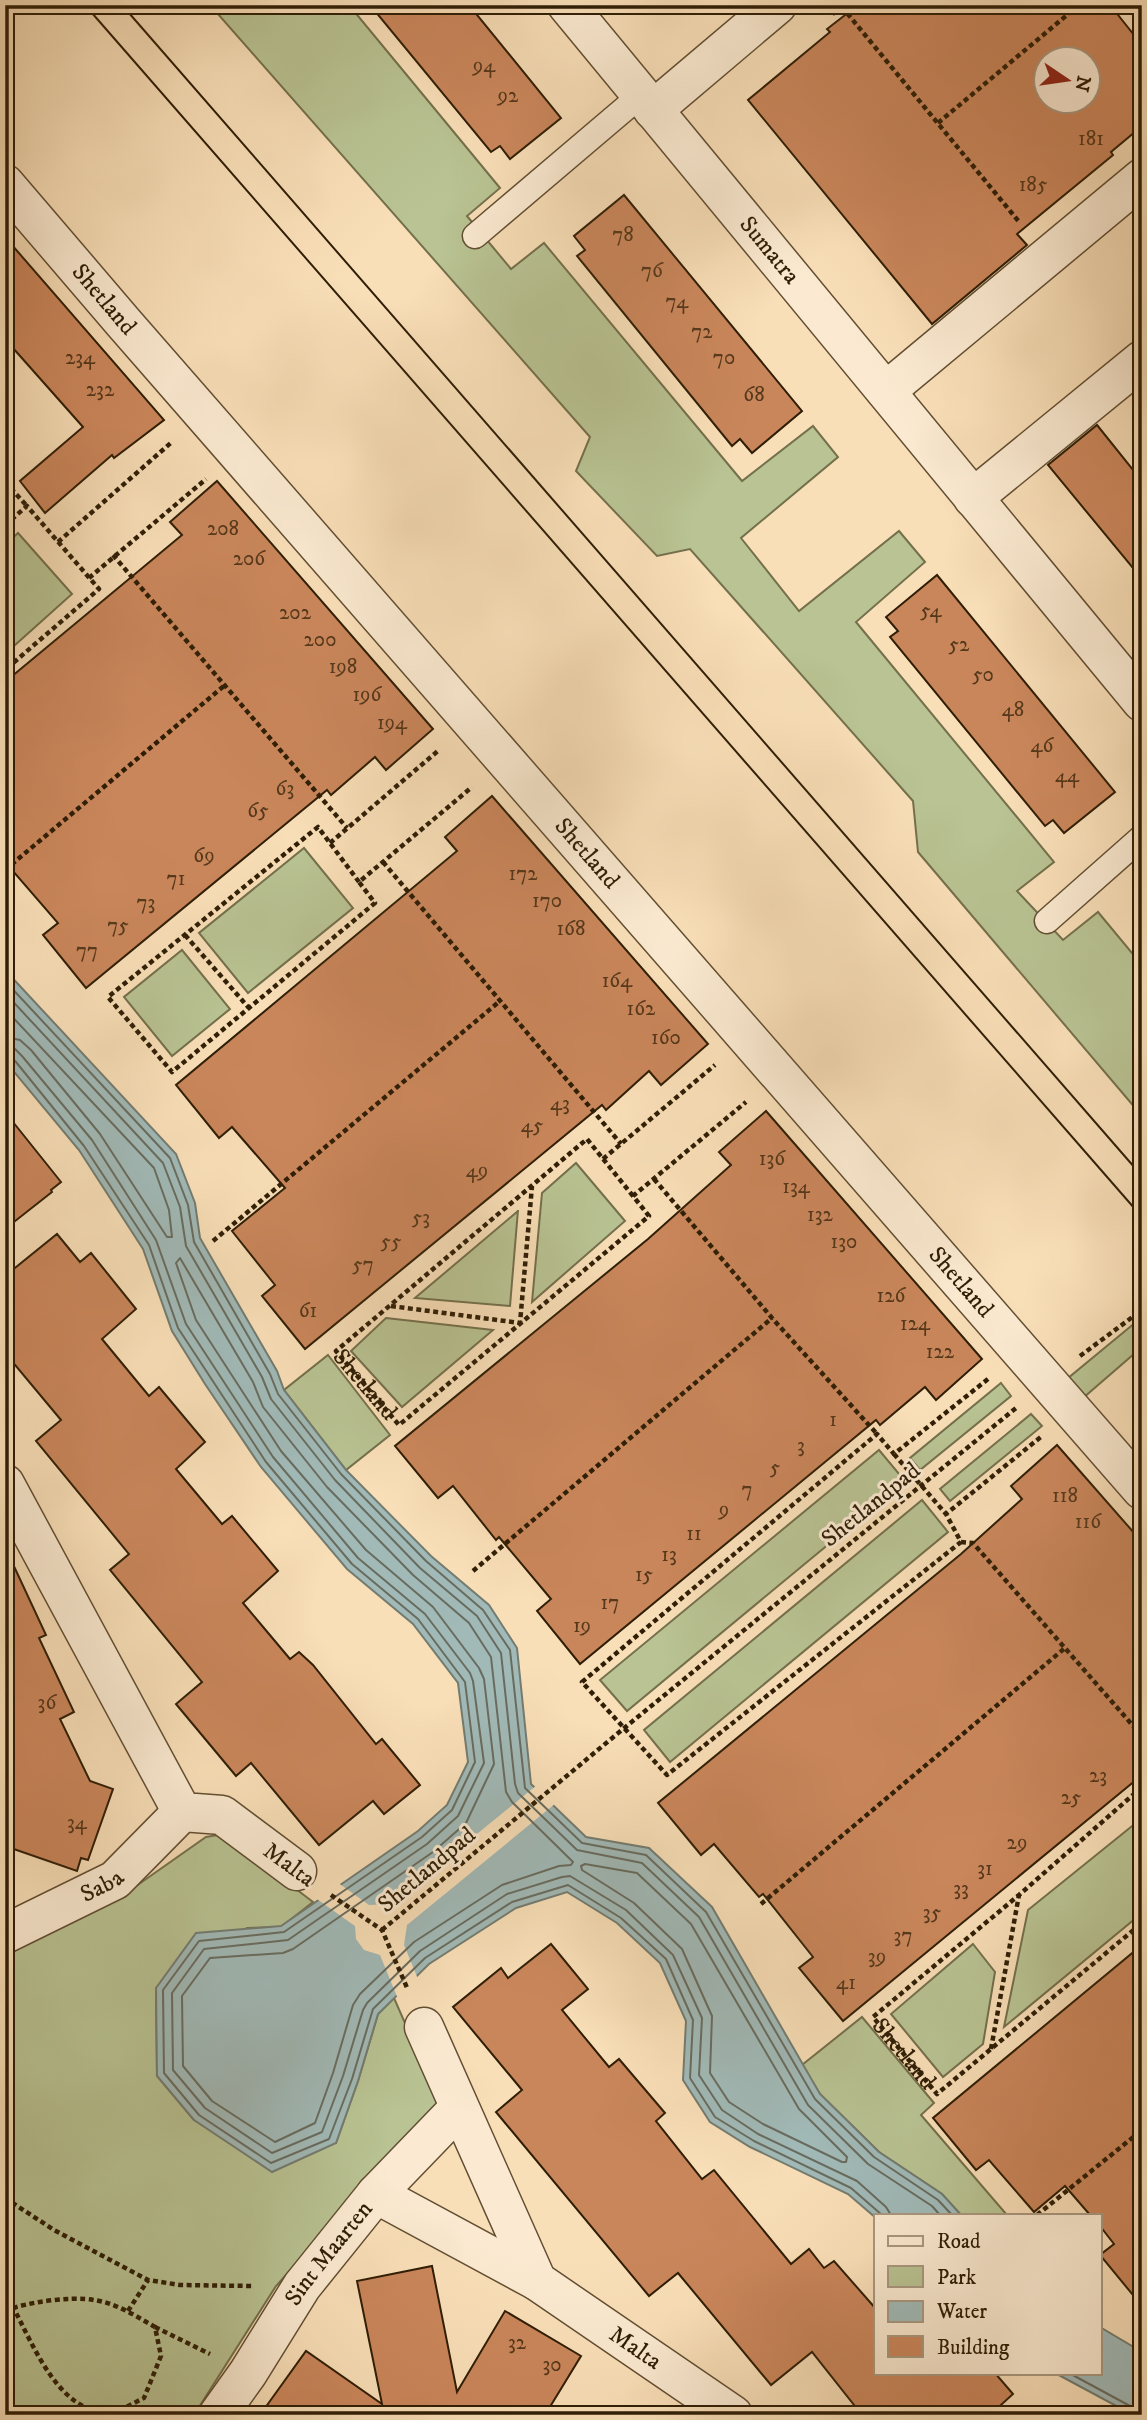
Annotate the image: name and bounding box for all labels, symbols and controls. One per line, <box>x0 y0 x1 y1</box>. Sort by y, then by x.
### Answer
north arrow <box>1032 46 1102 116</box>
house number: 94 <box>472 53 496 79</box>
text: N <box>1069 73 1095 94</box>
house number: 92 <box>497 83 519 109</box>
house number: 181 <box>1078 126 1104 152</box>
house number: 185 <box>1019 172 1047 198</box>
street label: Sumatra <box>733 210 807 291</box>
house number: 78 <box>612 222 634 248</box>
street label: Shetland <box>65 258 143 341</box>
house number: 76 <box>641 258 664 284</box>
house number: 74 <box>666 289 689 315</box>
house number: 72 <box>691 319 713 345</box>
house number: 234 <box>65 345 96 371</box>
house number: 70 <box>713 345 735 371</box>
house number: 232 <box>86 377 115 403</box>
house number: 68 <box>743 382 765 408</box>
house number: 208 <box>207 516 239 542</box>
house number: 206 <box>233 546 266 572</box>
house number: 54 <box>920 598 943 624</box>
house number: 202 <box>279 600 312 626</box>
house number: 200 <box>304 627 336 653</box>
house number: 52 <box>949 632 970 658</box>
house number: 198 <box>329 654 357 680</box>
house number: 50 <box>972 662 994 688</box>
house number: 196 <box>352 682 383 708</box>
house number: 48 <box>1002 697 1024 723</box>
house number: 194 <box>377 710 408 736</box>
house number: 46 <box>1030 733 1055 759</box>
house number: 44 <box>1055 763 1080 789</box>
house number: 63 <box>276 776 294 802</box>
house number: 65 <box>247 798 269 824</box>
street label: Shetland <box>548 812 626 895</box>
house number: 69 <box>193 843 215 869</box>
house number: 172 <box>508 861 538 887</box>
house number: 71 <box>167 866 185 892</box>
house number: 170 <box>532 888 562 914</box>
house number: 73 <box>137 890 155 916</box>
house number: 75 <box>107 913 129 939</box>
house number: 168 <box>556 916 586 942</box>
house number: 77 <box>76 938 98 964</box>
house number: 164 <box>602 968 633 994</box>
house number: 162 <box>627 996 656 1022</box>
house number: 160 <box>651 1025 681 1051</box>
house number: 43 <box>550 1091 570 1117</box>
house number: 45 <box>521 1113 543 1139</box>
house number: 136 <box>759 1146 786 1172</box>
house number: 49 <box>466 1158 488 1184</box>
house number: 134 <box>782 1174 811 1200</box>
house number: 132 <box>807 1202 834 1228</box>
house number: 53 <box>412 1205 430 1231</box>
house number: 55 <box>381 1229 401 1255</box>
house number: 130 <box>831 1229 857 1255</box>
street label: Shetland <box>922 1241 1000 1324</box>
house number: 57 <box>352 1252 374 1278</box>
house number: 126 <box>877 1283 907 1309</box>
house number: 61 <box>299 1298 317 1324</box>
house number: 124 <box>900 1311 931 1337</box>
house number: 122 <box>926 1339 955 1365</box>
street label: Shetland <box>326 1343 404 1427</box>
house number: 1 <box>829 1407 837 1433</box>
house number: 3 <box>797 1433 805 1459</box>
house number: 5 <box>770 1455 780 1481</box>
street label: Shetlandpad <box>815 1456 927 1554</box>
house number: 7 <box>741 1477 753 1503</box>
house number: 118 <box>1052 1483 1078 1509</box>
house number: 9 <box>718 1497 729 1523</box>
house number: 116 <box>1075 1509 1102 1535</box>
house number: 11 <box>686 1521 702 1547</box>
house number: 13 <box>661 1542 677 1568</box>
house number: 15 <box>635 1562 653 1588</box>
house number: 17 <box>601 1590 619 1616</box>
house number: 19 <box>573 1613 591 1639</box>
house number: 36 <box>38 1690 57 1716</box>
house number: 23 <box>1089 1763 1107 1789</box>
house number: 25 <box>1061 1785 1081 1811</box>
house number: 34 <box>67 1810 88 1836</box>
street label: Shetlandpad <box>372 1820 482 1920</box>
house number: 29 <box>1007 1830 1027 1856</box>
street label: Malta <box>257 1836 322 1894</box>
house number: 31 <box>977 1856 993 1882</box>
street label: Saba <box>75 1864 132 1910</box>
house number: 33 <box>953 1876 969 1902</box>
house number: 35 <box>923 1900 941 1926</box>
house number: 37 <box>894 1923 912 1949</box>
house number: 39 <box>868 1944 886 1970</box>
house number: 41 <box>836 1970 856 1996</box>
street label: Shetland <box>865 2012 942 2096</box>
street label: Sint Maarten <box>278 2195 380 2312</box>
legend <box>874 2214 1102 2374</box>
text: Road <box>937 2229 981 2255</box>
text: Park <box>937 2265 977 2291</box>
text: Water <box>936 2299 987 2325</box>
street label: Malta <box>603 2320 668 2377</box>
house number: 32 <box>508 2330 527 2356</box>
text: Building <box>937 2335 1010 2361</box>
house number: 30 <box>542 2352 562 2378</box>

